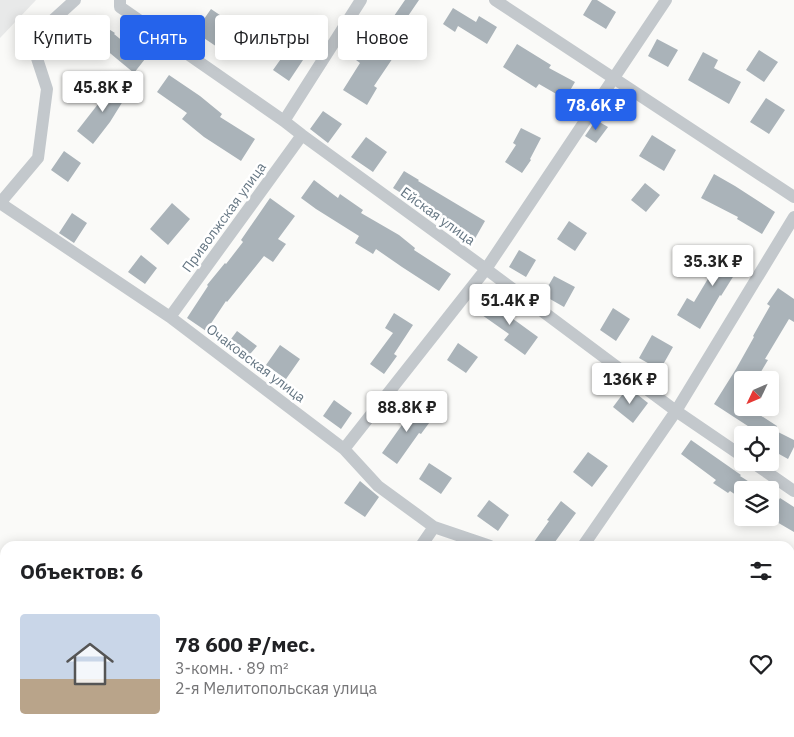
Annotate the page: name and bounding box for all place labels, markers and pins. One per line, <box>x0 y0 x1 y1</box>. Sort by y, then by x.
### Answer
pin: 45.8K ₽ <box>57 70 149 113</box>
pin: 78.6K ₽ <box>550 88 642 131</box>
pin: 35.3K ₽ <box>667 244 759 287</box>
pin: 51.4K ₽ <box>464 284 556 326</box>
pin: 136K ₽ <box>589 362 671 405</box>
pin: 88.8K ₽ <box>361 390 453 433</box>

